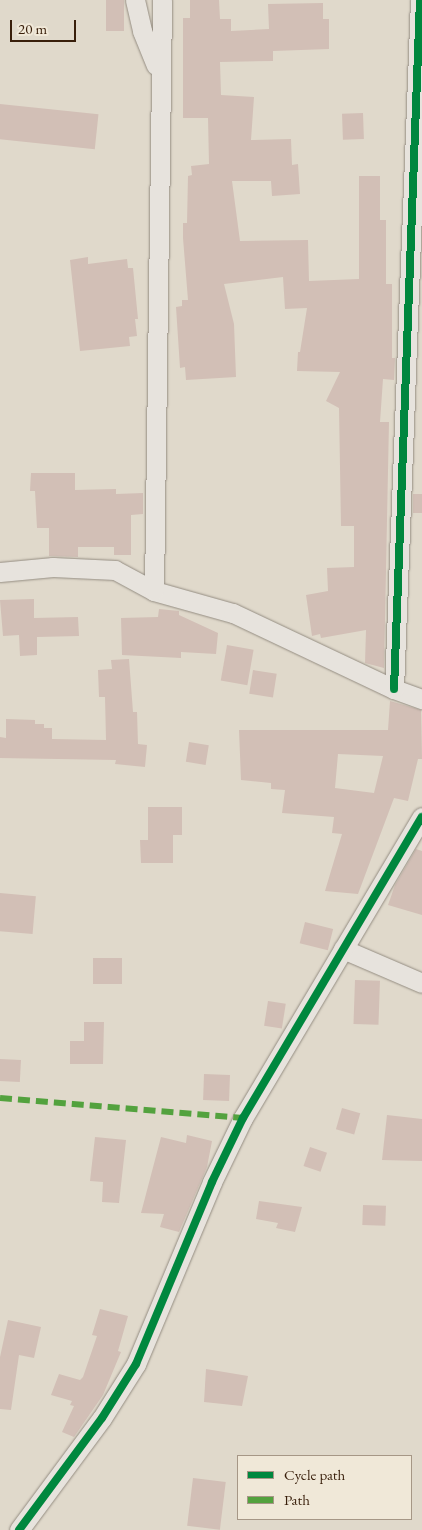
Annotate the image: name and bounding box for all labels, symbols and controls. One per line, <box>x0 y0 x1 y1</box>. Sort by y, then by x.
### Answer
scale bar <box>12 10 79 42</box>
text: 20 m <box>18 19 47 38</box>
legend <box>237 1455 412 1520</box>
text: Cycle path <box>284 1465 345 1484</box>
text: Path <box>284 1490 310 1509</box>

